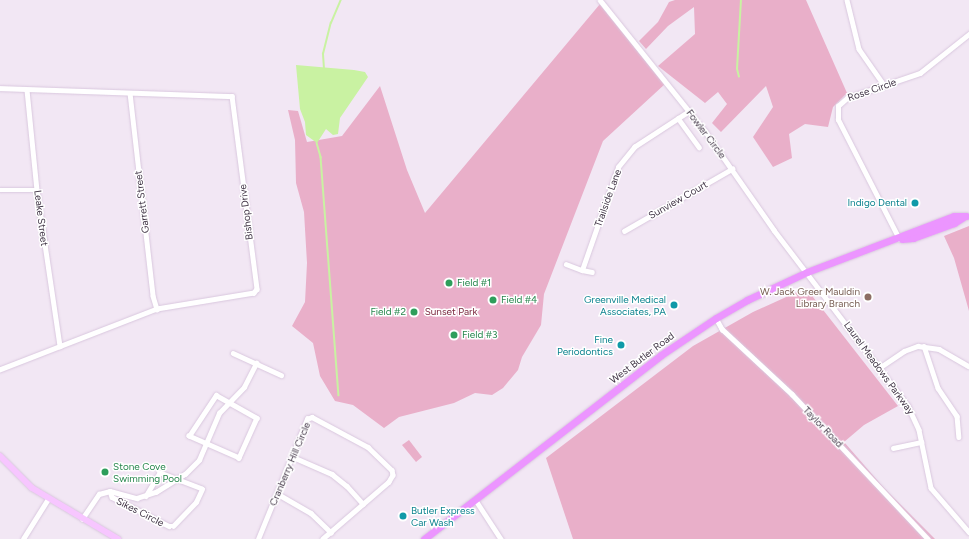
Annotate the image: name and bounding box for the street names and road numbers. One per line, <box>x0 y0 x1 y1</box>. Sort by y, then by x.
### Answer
street label: Rose Circle <box>846 76 898 104</box>
street label: Fowler Circle <box>684 107 728 161</box>
street label: Trailside Lane <box>592 168 624 228</box>
street label: Garrett Street <box>132 170 152 234</box>
street label: Sunview Court <box>646 178 710 222</box>
street label: Bishop Drive <box>237 183 255 241</box>
street label: Leake Street <box>32 189 50 247</box>
street label: Laurel Meadows Parkway <box>841 319 917 417</box>
street label: West Butler Road <box>607 330 677 386</box>
street label: Taylor Road <box>801 404 845 450</box>
street label: Cranberry Hill Circle <box>267 420 313 508</box>
street label: Sikes Circle <box>114 495 166 529</box>

